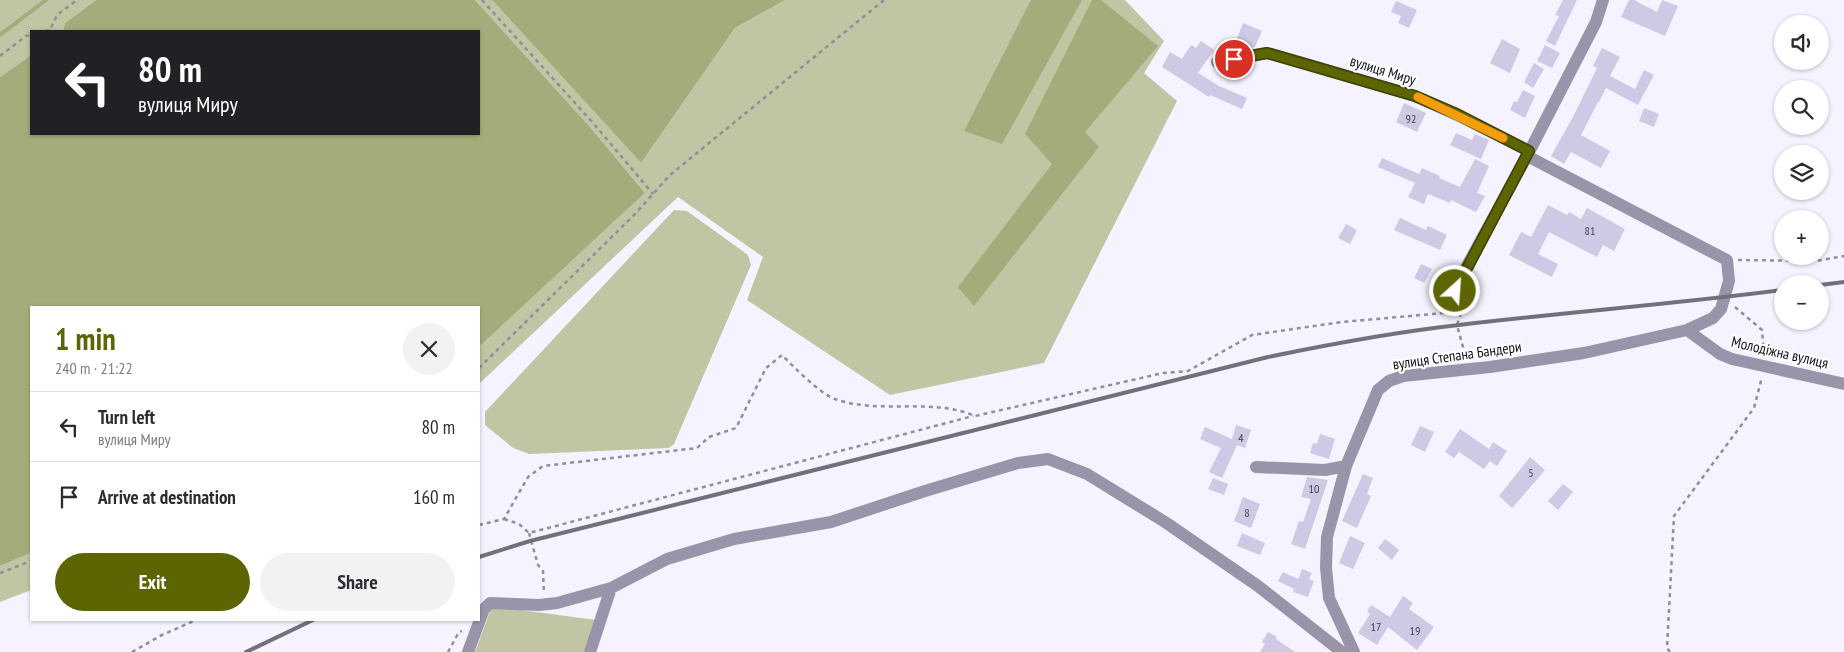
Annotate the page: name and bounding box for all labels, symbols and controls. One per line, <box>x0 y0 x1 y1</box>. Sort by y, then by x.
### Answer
map controls <box>1774 15 1829 330</box>
button: sound <box>1774 15 1829 70</box>
pin <box>1213 38 1255 80</box>
icon: arrive <box>1220 45 1248 73</box>
text: 80 m <box>138 46 202 92</box>
icon: left <box>55 50 120 115</box>
street label: вулиця Миру <box>1348 51 1419 89</box>
button: search <box>1774 80 1829 135</box>
text: вулиця Миру <box>138 90 238 118</box>
house number: 92 <box>1406 111 1416 126</box>
button: layers <box>1774 145 1829 200</box>
button: + <box>1774 210 1829 265</box>
house number: 81 <box>1585 223 1595 238</box>
position arrow <box>1428 264 1480 316</box>
button: − <box>1774 275 1829 330</box>
text: 1 min <box>55 319 116 358</box>
button: close <box>403 323 455 375</box>
street label: Молодіжна вулиця <box>1730 332 1830 372</box>
street label: вулиця Степана Бандери <box>1391 337 1523 373</box>
text: 240 m · 21:22 <box>55 358 133 378</box>
text: Turn left <box>98 405 155 429</box>
icon: left <box>55 413 83 441</box>
text: 80 m <box>422 415 455 439</box>
text: вулиця Миру <box>98 429 170 449</box>
house number: 4 <box>1238 430 1244 445</box>
house number: 5 <box>1528 465 1534 480</box>
house number: 10 <box>1309 481 1319 496</box>
icon: arrive <box>55 483 83 511</box>
text: Arrive at destination <box>98 485 236 509</box>
text: 160 m <box>413 485 455 509</box>
house number: 8 <box>1244 505 1250 520</box>
button: Exit <box>55 553 250 611</box>
button: Share <box>260 553 455 611</box>
house number: 17 <box>1371 619 1381 634</box>
house number: 19 <box>1410 623 1420 638</box>

